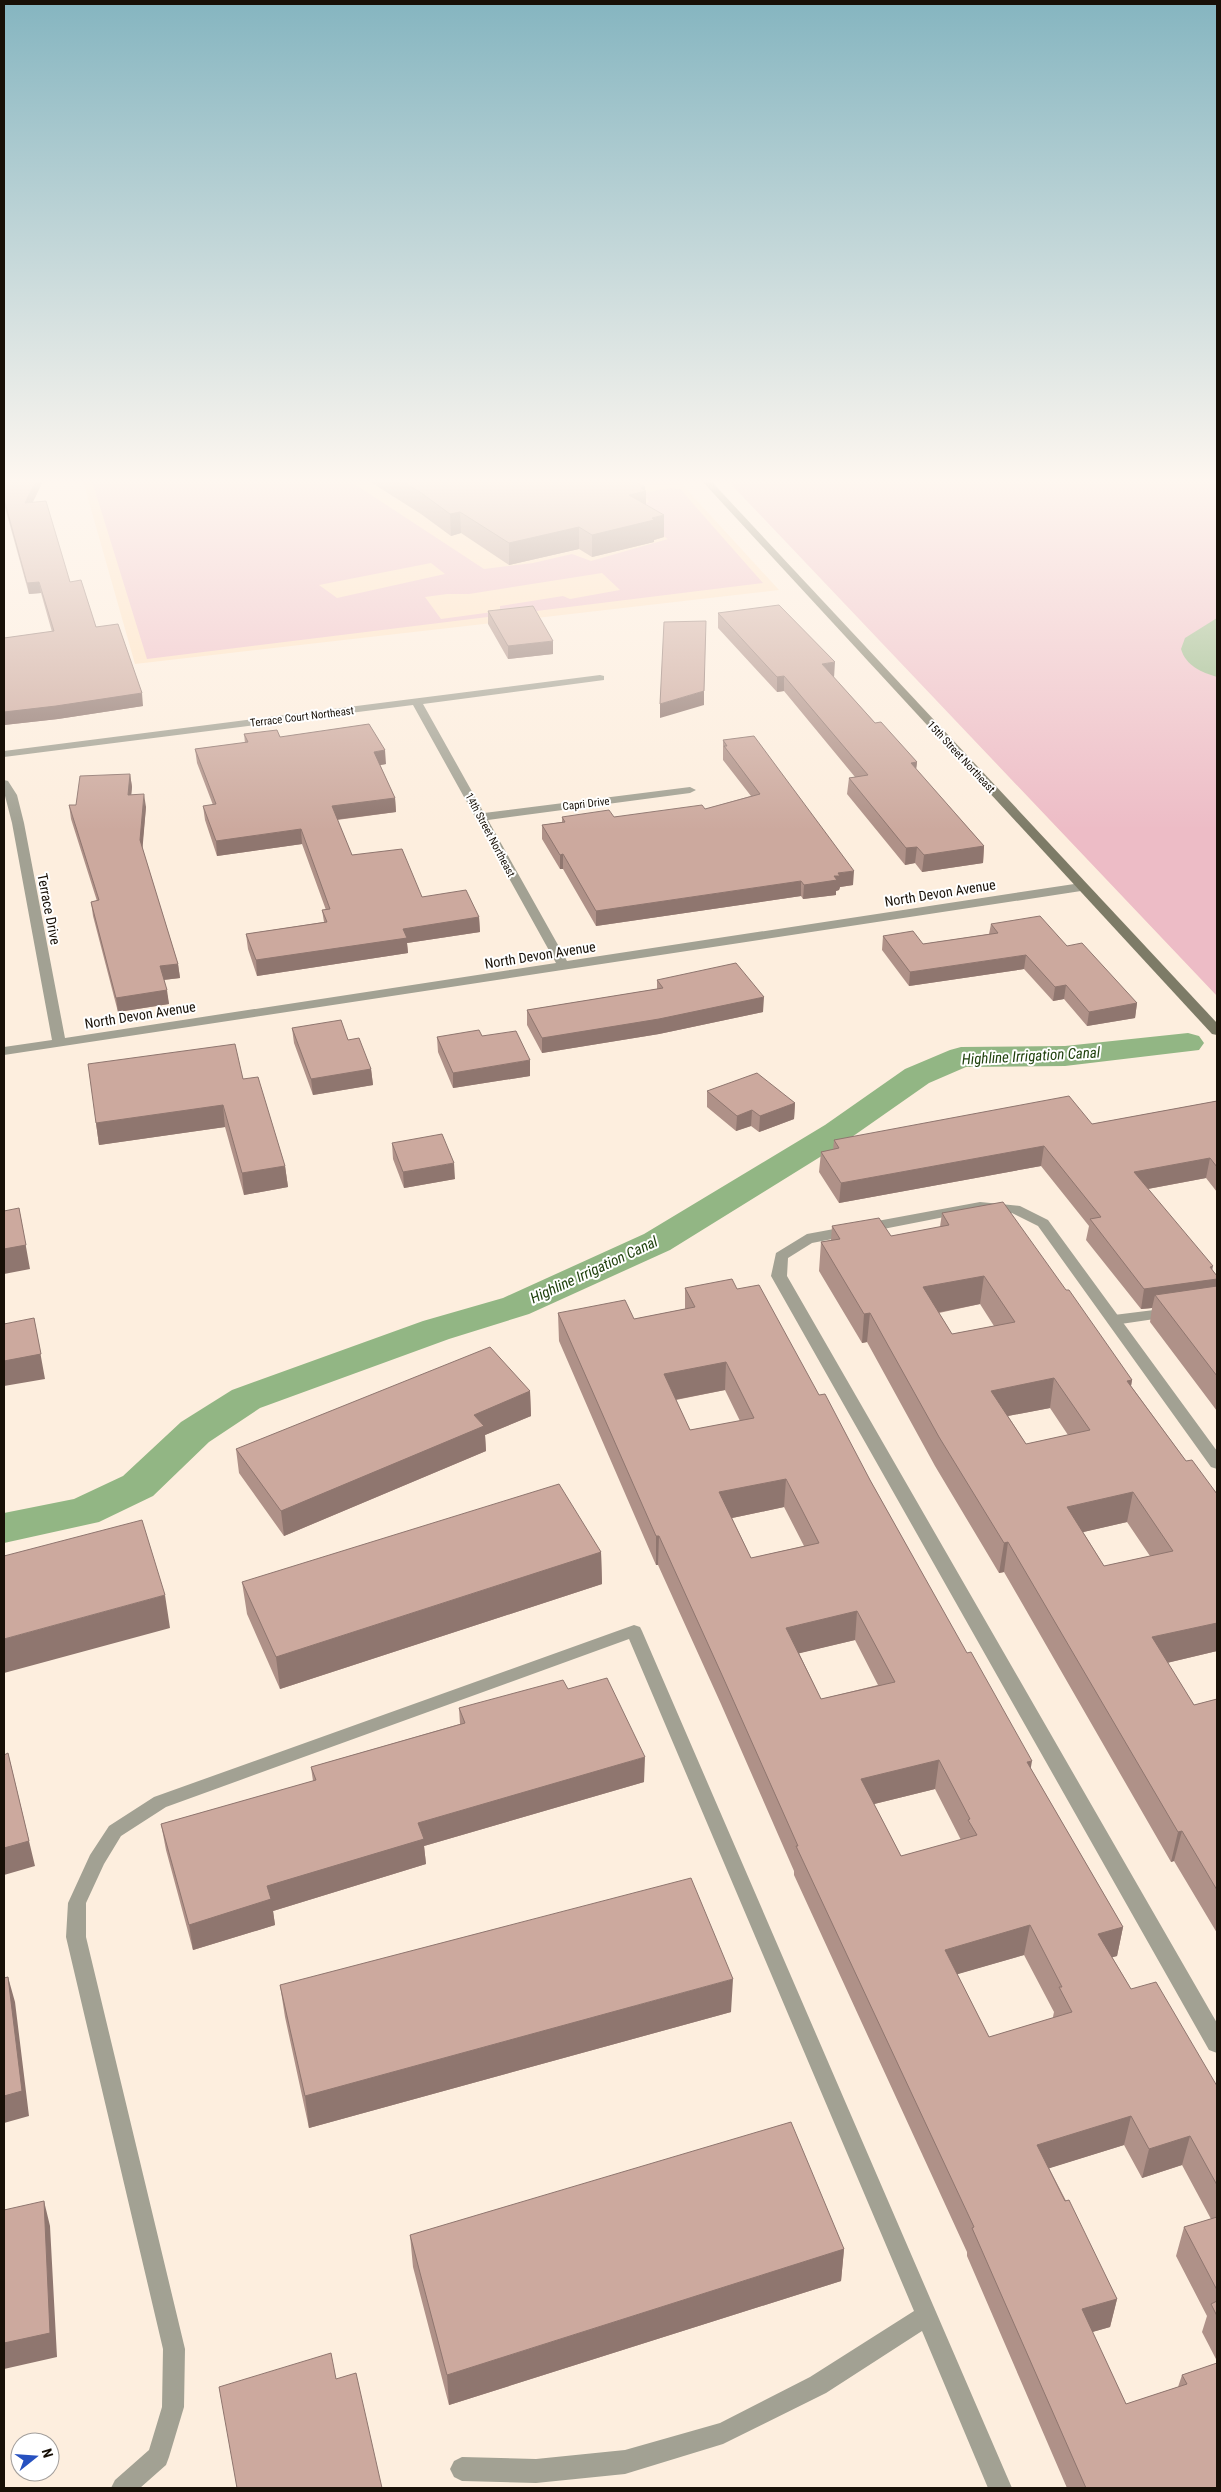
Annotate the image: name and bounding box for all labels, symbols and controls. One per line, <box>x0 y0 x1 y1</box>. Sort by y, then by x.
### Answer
street label: Terrace Court Northeast <box>249 704 355 730</box>
street label: 15th Street Northeast <box>924 718 998 796</box>
street label: 14th Street Northeast <box>462 791 518 879</box>
street label: Capri Drive <box>562 795 610 813</box>
street label: Terrace Drive <box>34 872 64 946</box>
street label: North Devon Avenue <box>883 876 997 910</box>
street label: North Devon Avenue <box>483 938 597 972</box>
street label: North Devon Avenue <box>83 998 197 1032</box>
water label: Highline Irrigation Canal <box>961 1043 1101 1069</box>
water label: Highline Irrigation Canal <box>527 1232 661 1307</box>
north arrow <box>10 2432 60 2482</box>
text: N <box>39 2447 56 2460</box>

